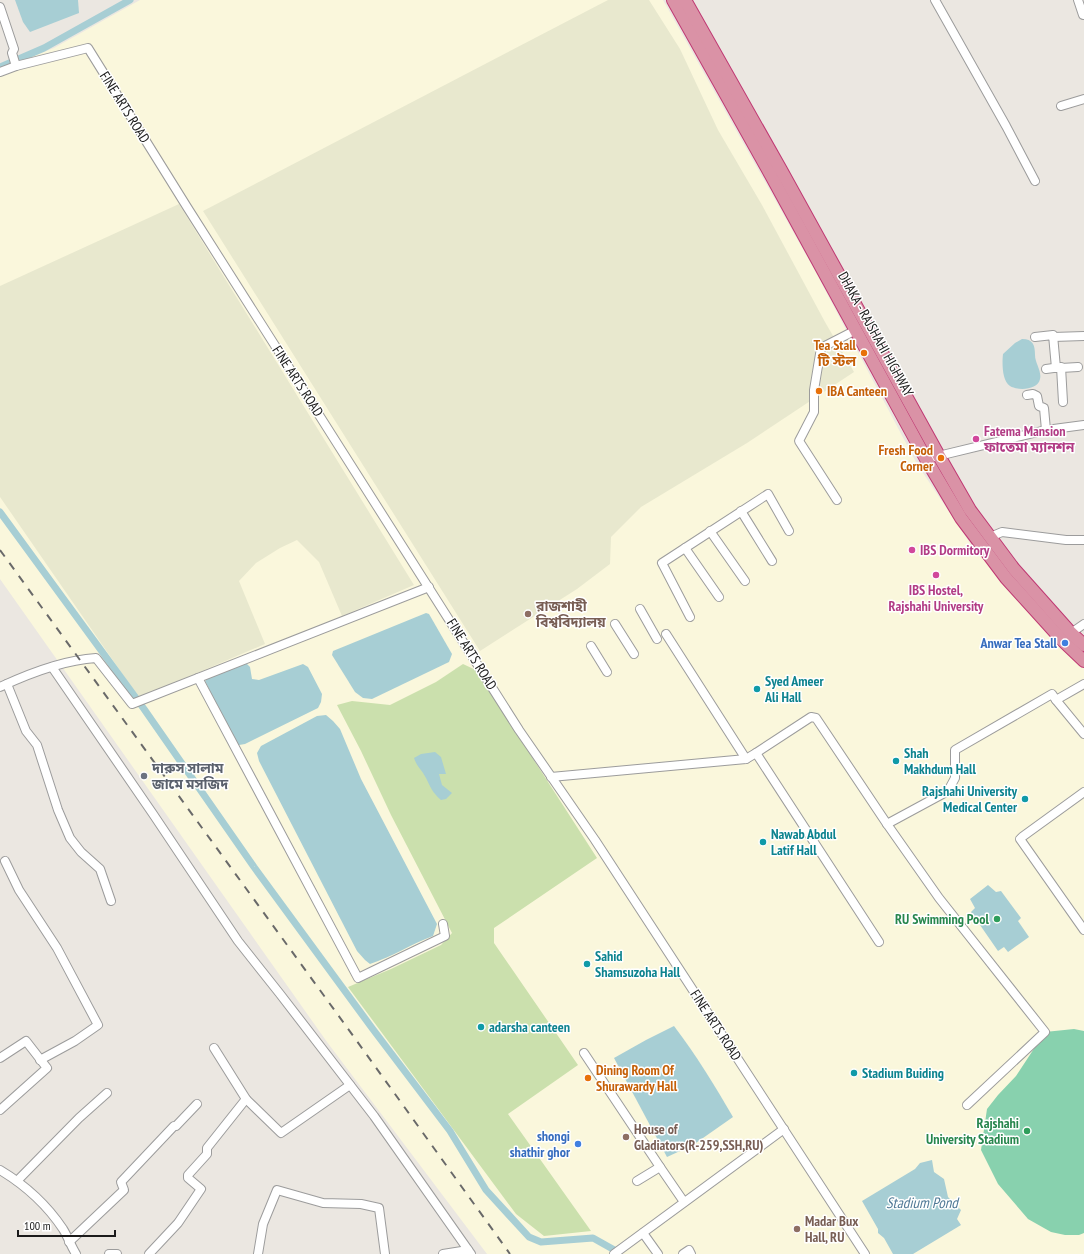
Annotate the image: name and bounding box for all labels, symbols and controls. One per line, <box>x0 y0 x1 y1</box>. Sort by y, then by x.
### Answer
street label: FINE ARTS ROAD <box>96 68 154 146</box>
street label: DHAKA - RAJSHAHI HIGHWAY <box>834 269 918 400</box>
place label: Tea Stall টি স্টল <box>813 336 857 370</box>
street label: FINE ARTS ROAD <box>268 342 328 420</box>
marker: Tea Stall টি স্টল <box>859 348 869 358</box>
place label: IBA Canteen <box>827 382 887 400</box>
marker: IBA Canteen <box>814 386 824 396</box>
place label: Fatema Mansion ফাতেমা ম্যানশন <box>983 422 1075 456</box>
marker: Fatema Mansion ফাতেমা ম্যানশন <box>971 434 981 444</box>
place label: Fresh Food Corner <box>878 441 934 475</box>
marker: Fresh Food Corner <box>936 453 946 463</box>
place label: IBS Dormitory <box>920 541 990 559</box>
marker: IBS Dormitory <box>907 545 917 555</box>
marker: IBS Hostel, Rajshahi University <box>931 570 941 580</box>
place label: IBS Hostel, Rajshahi University <box>889 581 984 615</box>
place label: রাজশাহী বিশ্ববিদ্যালয় <box>535 597 606 631</box>
marker: রাজশাহী বিশ্ববিদ্যালয় <box>523 609 533 619</box>
street label: FINE ARTS ROAD <box>443 615 501 693</box>
place label: Anwar Tea Stall <box>979 634 1058 652</box>
marker: Anwar Tea Stall <box>1060 638 1070 648</box>
place label: Syed Ameer Ali Hall <box>764 672 825 706</box>
marker: Syed Ameer Ali Hall <box>752 684 762 694</box>
place label: Shah Makhdum Hall <box>904 744 976 778</box>
marker: Shah Makhdum Hall <box>891 756 901 766</box>
place label: দারুস সালাম জামে মসজিদ <box>151 759 229 793</box>
marker: দারুস সালাম জামে মসজিদ <box>139 771 149 781</box>
place label: Rajshahi University Medical Center <box>922 782 1018 816</box>
marker: Rajshahi University Medical Center <box>1020 794 1030 804</box>
place label: Nawab Abdul Latif Hall <box>771 825 837 859</box>
marker: Nawab Abdul Latif Hall <box>758 837 768 847</box>
place label: RU Swimming Pool <box>895 910 990 928</box>
marker: RU Swimming Pool <box>992 914 1002 924</box>
place label: Sahid Shamsuzoha Hall <box>595 947 681 981</box>
marker: Sahid Shamsuzoha Hall <box>582 959 592 969</box>
street label: FINE ARTS ROAD <box>686 986 746 1064</box>
place label: adarsha canteen <box>489 1018 570 1036</box>
marker: adarsha canteen <box>476 1022 486 1032</box>
place label: Dining Room Of Shurawardy Hall <box>596 1061 678 1095</box>
place label: Stadium Buiding <box>862 1064 944 1082</box>
marker: Stadium Buiding <box>849 1068 859 1078</box>
marker: Dining Room Of Shurawardy Hall <box>583 1073 593 1083</box>
place label: Rajshahi University Stadium <box>926 1114 1019 1148</box>
place label: House of Gladiators(R-259,SSH,RU) <box>634 1120 763 1154</box>
marker: Rajshahi University Stadium <box>1022 1126 1032 1136</box>
place label: shongi shathir ghor <box>510 1127 571 1161</box>
marker: House of Gladiators(R-259,SSH,RU) <box>621 1132 631 1142</box>
marker: shongi shathir ghor <box>573 1139 583 1149</box>
water label: Stadium Pond <box>886 1193 960 1212</box>
scale bar <box>18 1212 115 1238</box>
place label: Madar Bux Hall, RU <box>805 1212 859 1246</box>
text: 100 m <box>24 1218 51 1233</box>
marker: Madar Bux Hall, RU <box>792 1224 802 1234</box>

